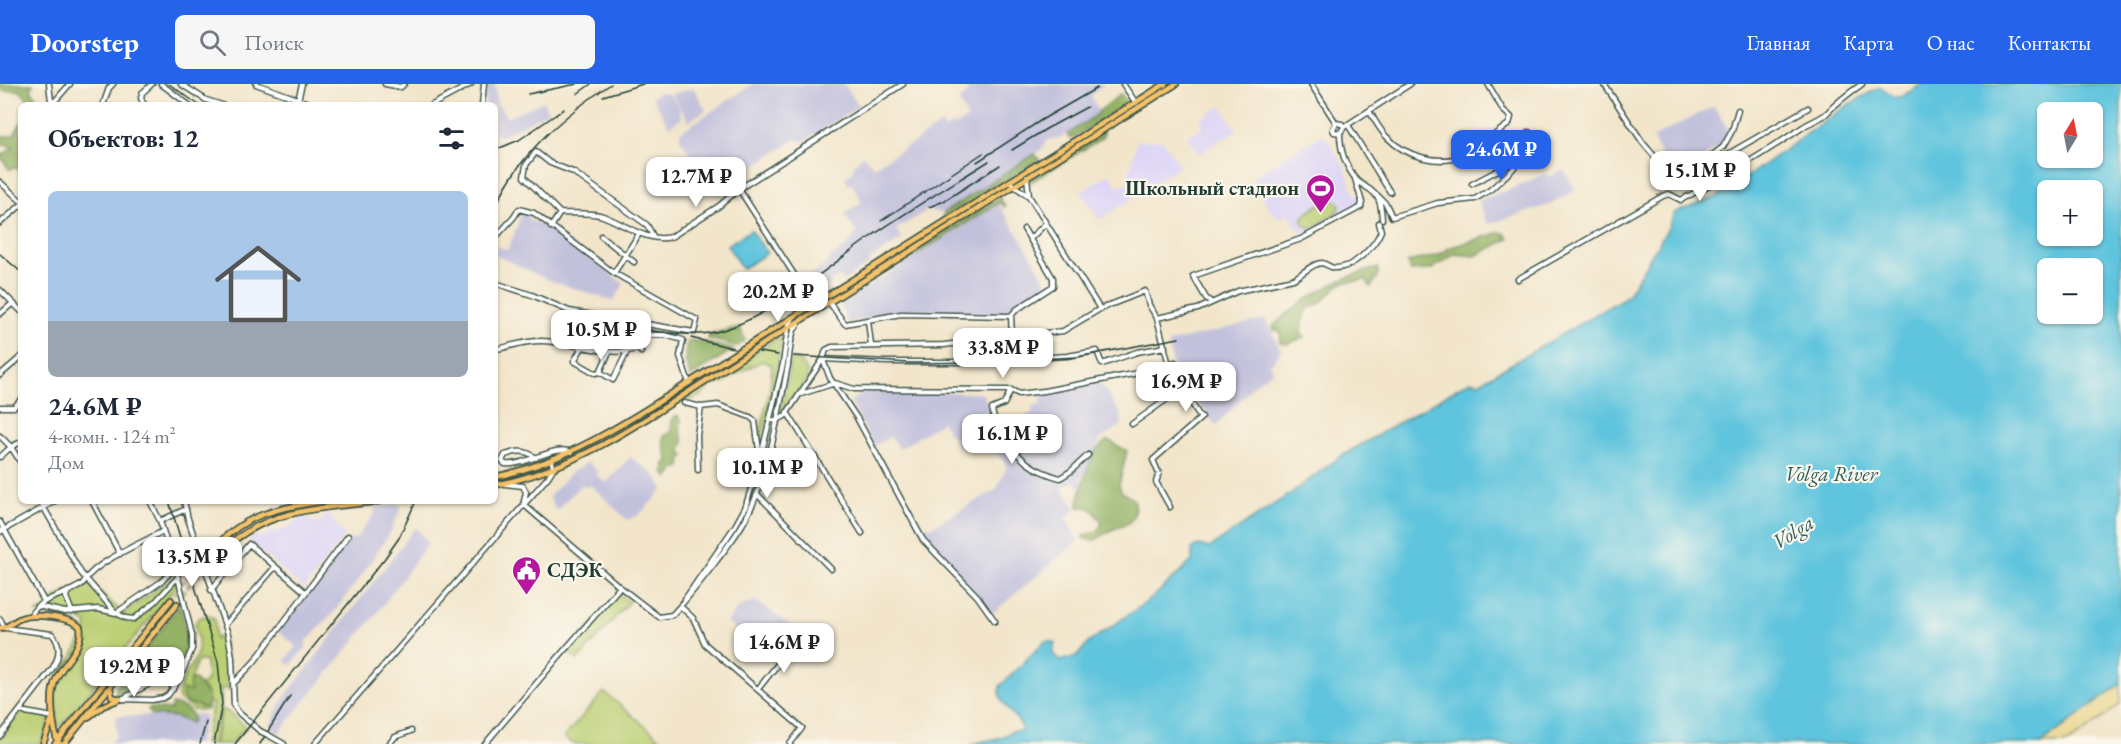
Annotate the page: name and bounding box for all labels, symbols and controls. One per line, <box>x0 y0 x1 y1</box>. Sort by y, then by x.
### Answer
search box <box>175 15 595 69</box>
text: Doorstep <box>30 24 139 60</box>
icon: search <box>196 26 229 59</box>
text: Поиск <box>244 28 304 57</box>
text: Главная <box>1746 29 1810 56</box>
text: Карта <box>1843 29 1894 56</box>
text: О нас <box>1927 29 1975 56</box>
text: Контакты <box>2008 29 2091 56</box>
north arrow <box>2037 102 2103 168</box>
map controls <box>2037 102 2103 324</box>
text: Объектов: 12 <box>48 121 199 155</box>
icon: filters <box>435 122 468 155</box>
pin: 24.6M ₽ <box>1446 130 1556 181</box>
text: 24.6M ₽ <box>1465 136 1537 162</box>
pin: 15.1M ₽ <box>1645 151 1755 202</box>
pin: 12.7M ₽ <box>641 157 751 208</box>
text: 15.1M ₽ <box>1664 157 1736 183</box>
text: 12.7M ₽ <box>660 163 732 189</box>
sports icon: Школьный стадион <box>1304 172 1336 214</box>
place label: Школьный стадион <box>1125 175 1299 201</box>
button: + <box>2037 180 2103 246</box>
icon: home <box>204 230 312 338</box>
button: − <box>2037 258 2103 324</box>
pin: 20.2M ₽ <box>723 272 833 323</box>
text: 20.2M ₽ <box>742 278 814 304</box>
pin: 10.5M ₽ <box>546 310 656 361</box>
text: 10.5M ₽ <box>565 316 637 342</box>
pin: 33.8M ₽ <box>948 328 1058 379</box>
text: 33.8M ₽ <box>967 334 1039 360</box>
pin: 16.9M ₽ <box>1131 362 1241 413</box>
text: 16.9M ₽ <box>1150 368 1222 394</box>
text: 24.6M ₽ <box>48 389 142 423</box>
pin: 16.1M ₽ <box>957 414 1067 465</box>
text: 16.1M ₽ <box>976 420 1048 446</box>
text: 4-комн. · 124 m² <box>48 423 176 449</box>
pin: 10.1M ₽ <box>712 448 822 499</box>
text: Дом <box>48 449 84 475</box>
text: 10.1M ₽ <box>731 454 803 480</box>
water label: Volga River <box>1785 460 1878 487</box>
water label: Volga <box>1767 508 1819 555</box>
pin: 13.5M ₽ <box>137 537 247 588</box>
text: 13.5M ₽ <box>156 543 228 569</box>
public building icon: СДЭК <box>510 554 542 596</box>
place label: СДЭК <box>547 557 603 583</box>
pin: 14.6M ₽ <box>729 623 839 674</box>
text: 14.6M ₽ <box>748 629 820 655</box>
pin: 19.2M ₽ <box>79 647 189 698</box>
text: 19.2M ₽ <box>98 653 170 679</box>

